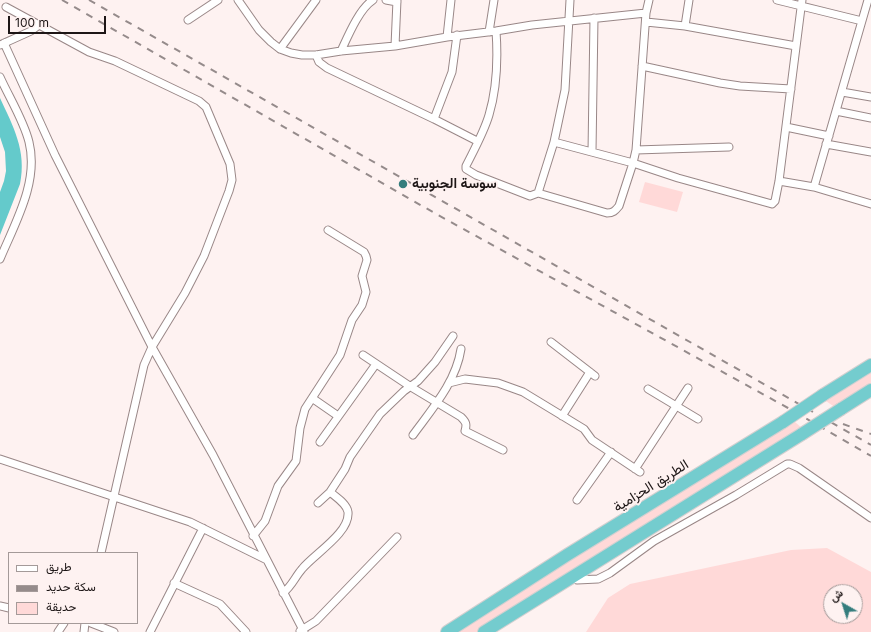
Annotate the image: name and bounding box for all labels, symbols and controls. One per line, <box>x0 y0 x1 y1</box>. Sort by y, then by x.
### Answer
scale bar <box>10 8 108 34</box>
text: 100 m <box>15 15 49 30</box>
place label: سوسة الجنوبية <box>412 176 497 192</box>
marker: سوسة الجنوبية <box>397 178 409 190</box>
street label: الطريق الحزامية <box>610 456 692 516</box>
legend <box>8 552 138 624</box>
text: طريق <box>46 559 71 574</box>
text: سكة حديد <box>46 579 96 594</box>
north arrow <box>823 584 863 624</box>
text: ش <box>827 586 846 605</box>
text: حديقة <box>46 599 76 614</box>

